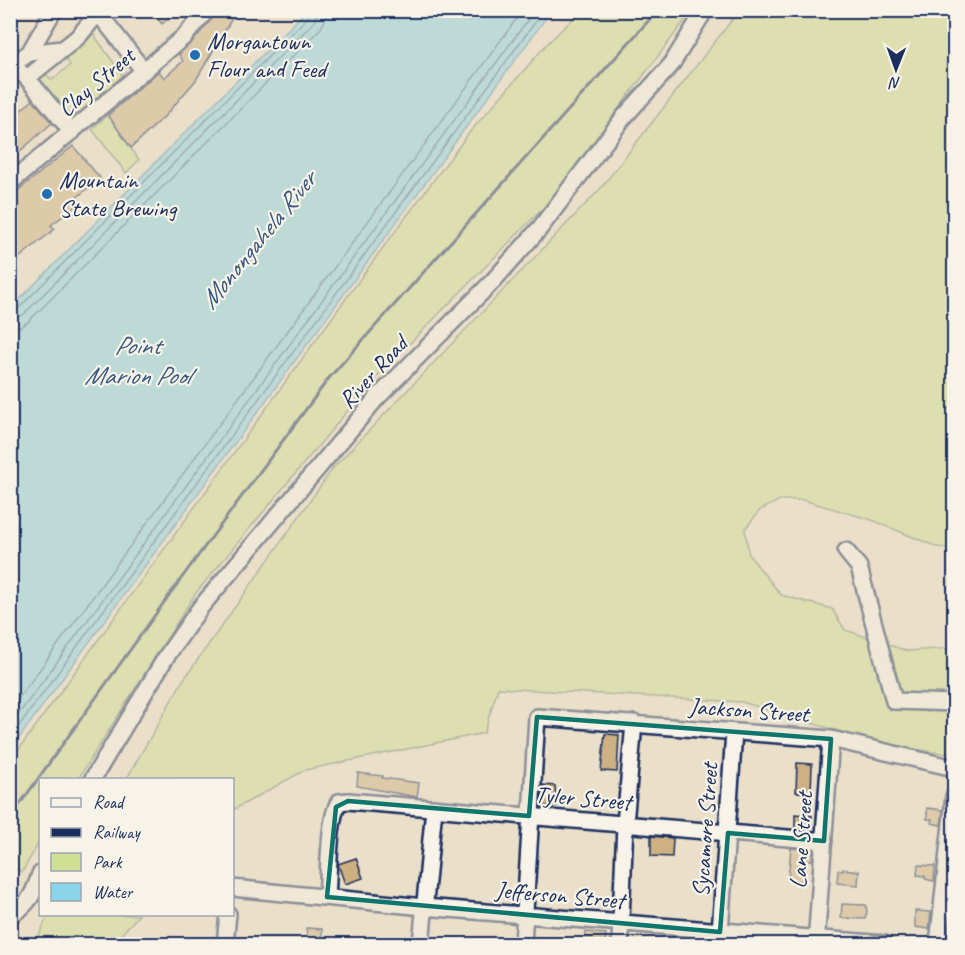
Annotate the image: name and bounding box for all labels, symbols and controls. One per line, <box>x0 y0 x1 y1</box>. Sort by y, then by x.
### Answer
place label: Morgantown Flour and Feed <box>207 26 329 84</box>
north arrow <box>866 39 926 99</box>
street label: Clay Street <box>51 40 142 123</box>
marker: Morgantown Flour and Feed <box>188 48 202 62</box>
text: N <box>888 73 901 93</box>
water label: Monongahela River <box>193 161 326 315</box>
place label: Mountain State Brewing <box>59 165 178 223</box>
marker: Mountain State Brewing <box>40 187 54 201</box>
street label: River Road <box>332 327 416 414</box>
water label: Point Marion Pool <box>84 329 198 392</box>
street label: Jackson Street <box>687 691 812 729</box>
street label: Sycamore Street <box>685 760 725 898</box>
legend <box>39 778 234 916</box>
street label: Tyler Street <box>534 779 635 817</box>
street label: Lane Street <box>783 789 819 889</box>
text: Road <box>93 791 126 813</box>
text: Railway <box>93 821 141 843</box>
text: Park <box>93 851 123 873</box>
street label: Jefferson Street <box>493 874 629 916</box>
text: Water <box>93 881 134 903</box>

